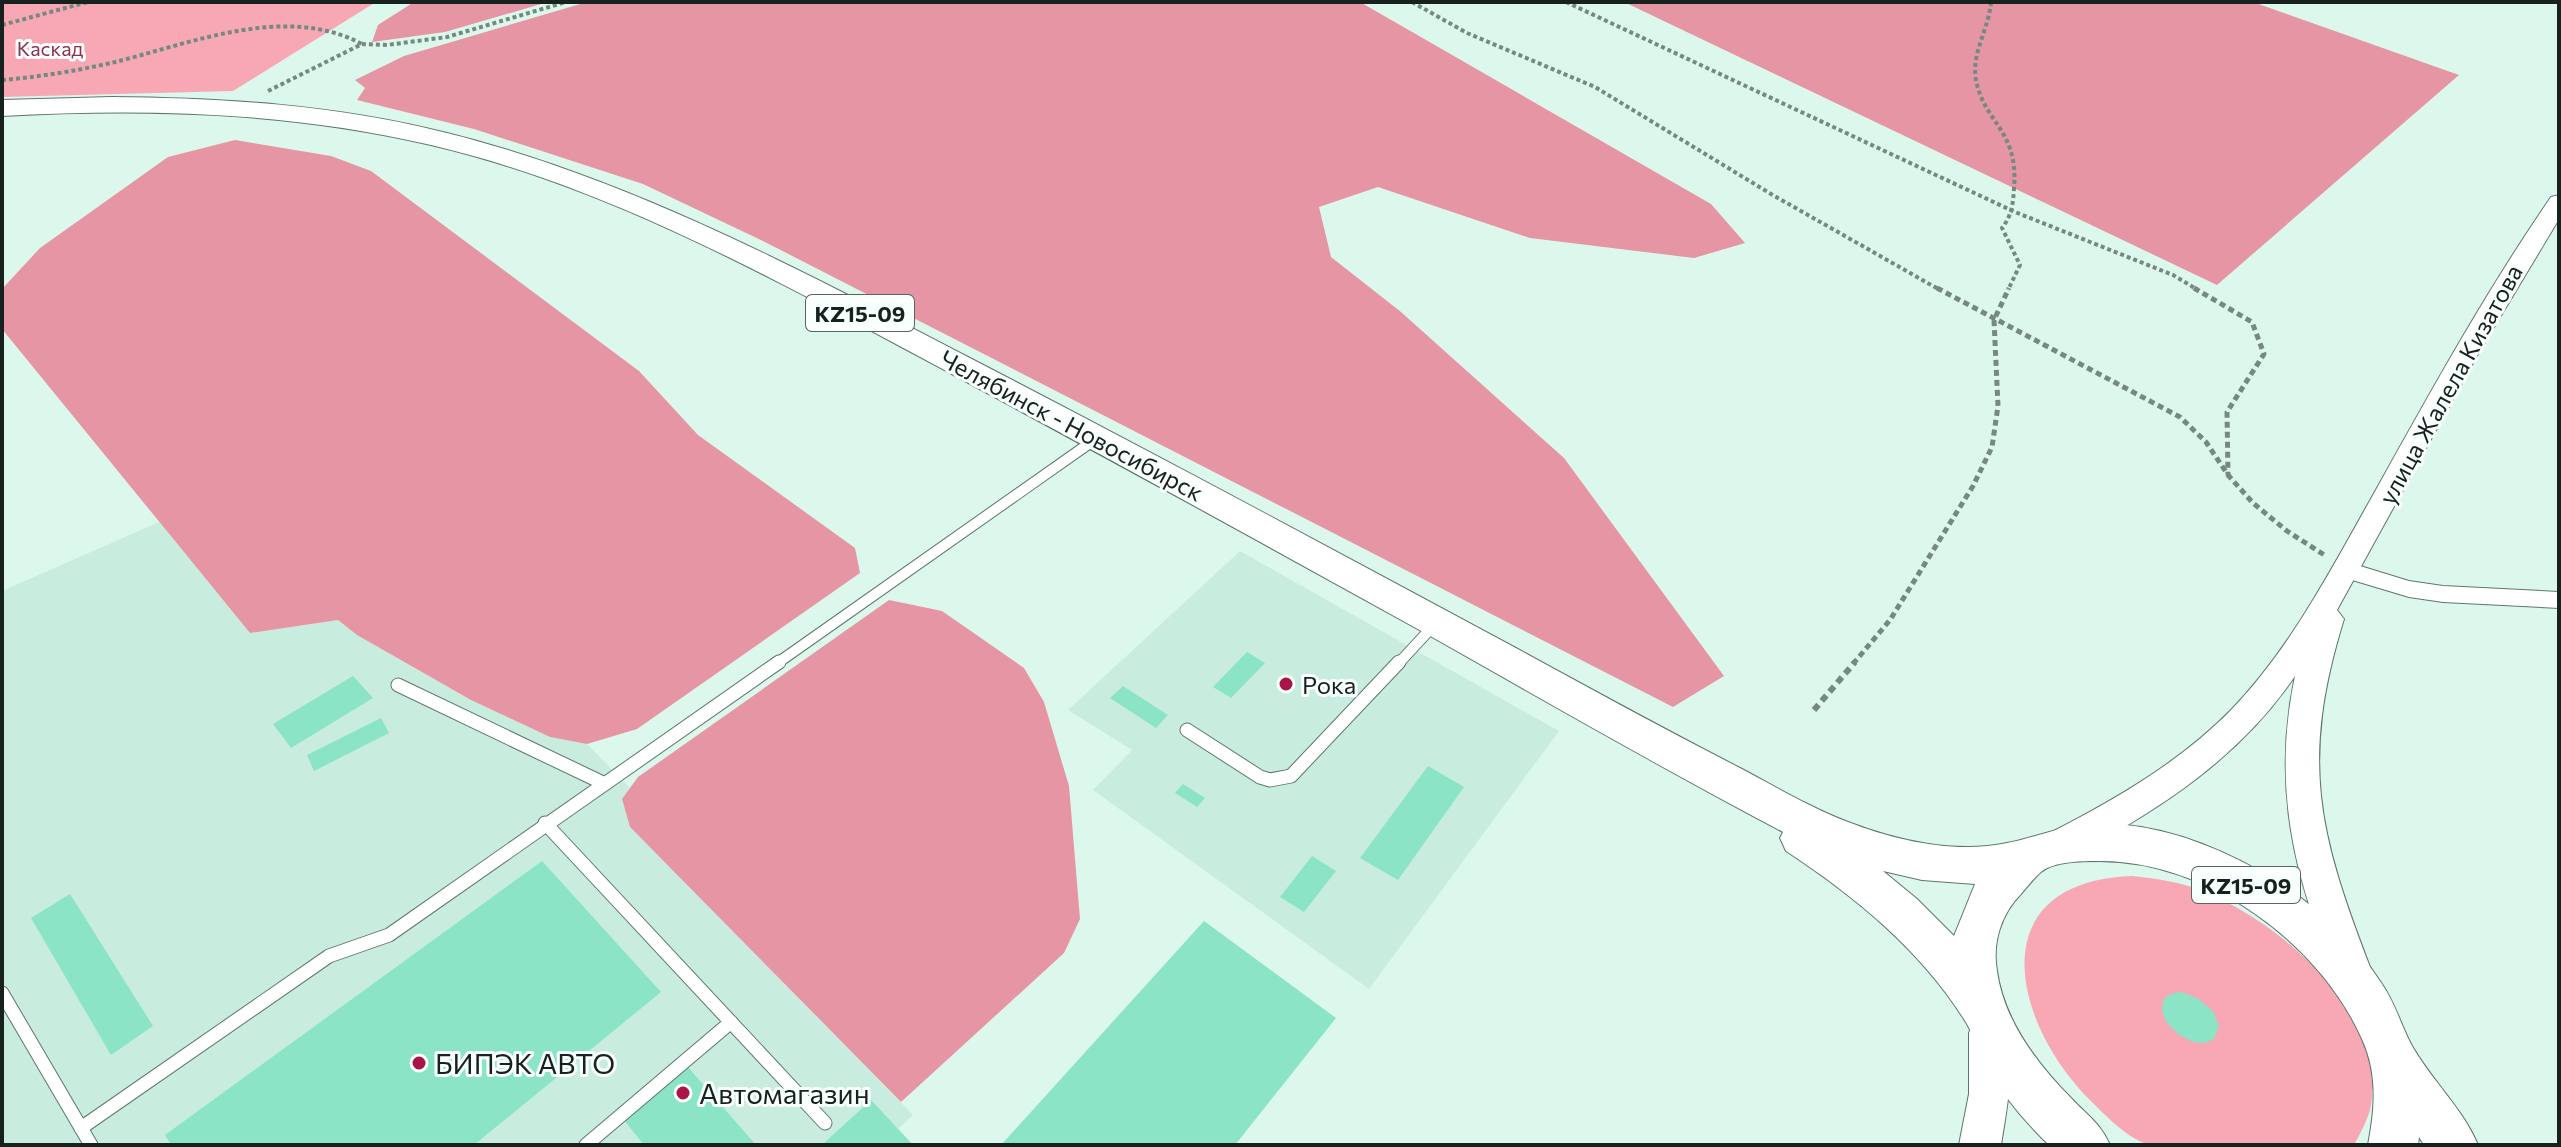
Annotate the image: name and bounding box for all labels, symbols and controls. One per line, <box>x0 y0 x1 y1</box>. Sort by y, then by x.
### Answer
park label: Каскад <box>17 36 84 60</box>
street label: улица Жалела Кизатова <box>2372 259 2528 509</box>
road number: KZ15-09 <box>806 295 914 331</box>
street label: Челябинск - Новосибирск <box>936 343 1209 507</box>
place label: Рока <box>1302 670 1356 699</box>
marker: Рока <box>1277 675 1295 693</box>
road number: KZ15-09 <box>2192 867 2300 903</box>
place label: БИПЭК АВТО <box>435 1046 615 1080</box>
marker: БИПЭК АВТО <box>410 1054 428 1072</box>
place label: Автомагазин <box>699 1076 870 1110</box>
marker: Автомагазин <box>674 1084 692 1102</box>

